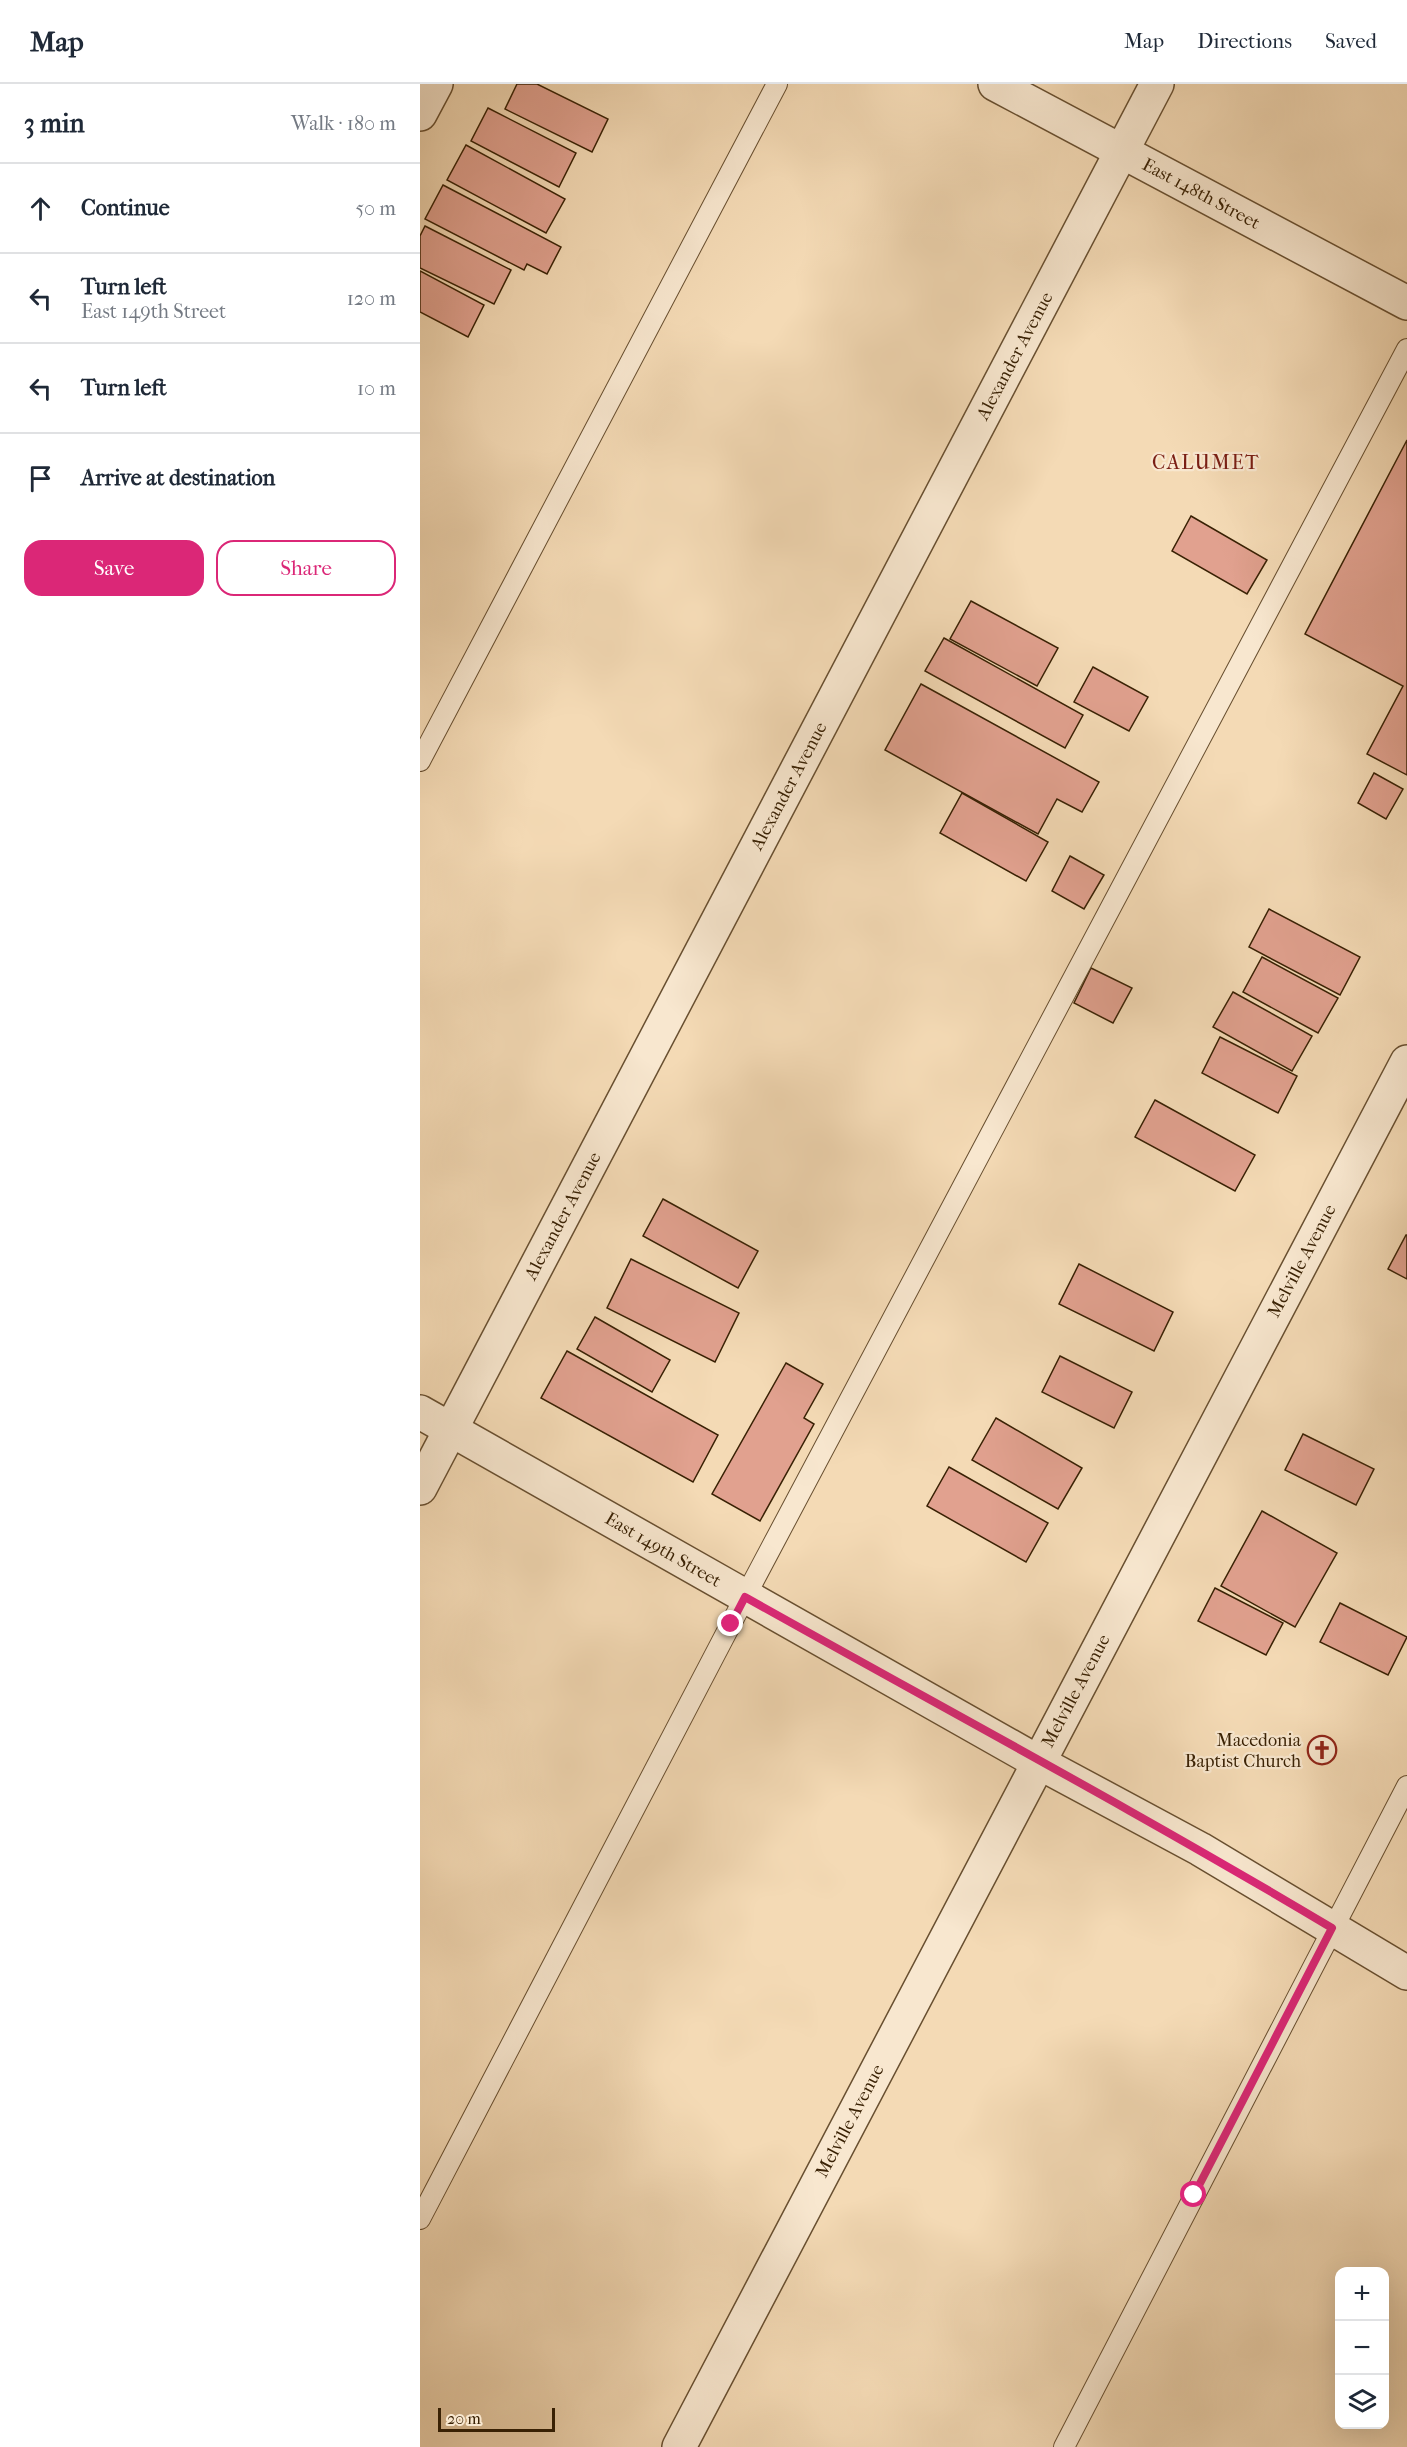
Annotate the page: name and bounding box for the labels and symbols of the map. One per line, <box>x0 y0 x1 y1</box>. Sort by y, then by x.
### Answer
street label: East 148th Street <box>1139 154 1264 234</box>
street label: Alexander Avenue <box>972 288 1058 424</box>
district label: CALUMET <box>1152 451 1260 474</box>
street label: Alexander Avenue <box>746 718 832 854</box>
street label: Alexander Avenue <box>520 1148 606 1284</box>
street label: Melville Avenue <box>1263 1201 1341 1321</box>
street label: East 149th Street <box>601 1508 725 1592</box>
route end <box>717 1610 743 1636</box>
street label: Melville Avenue <box>1037 1631 1115 1751</box>
place label: Macedonia Baptist Church <box>1185 1730 1302 1772</box>
church icon: Macedonia Baptist Church <box>1306 1734 1338 1766</box>
street label: Melville Avenue <box>811 2061 889 2181</box>
route start <box>1180 2181 1206 2207</box>
scale bar <box>438 2405 555 2432</box>

